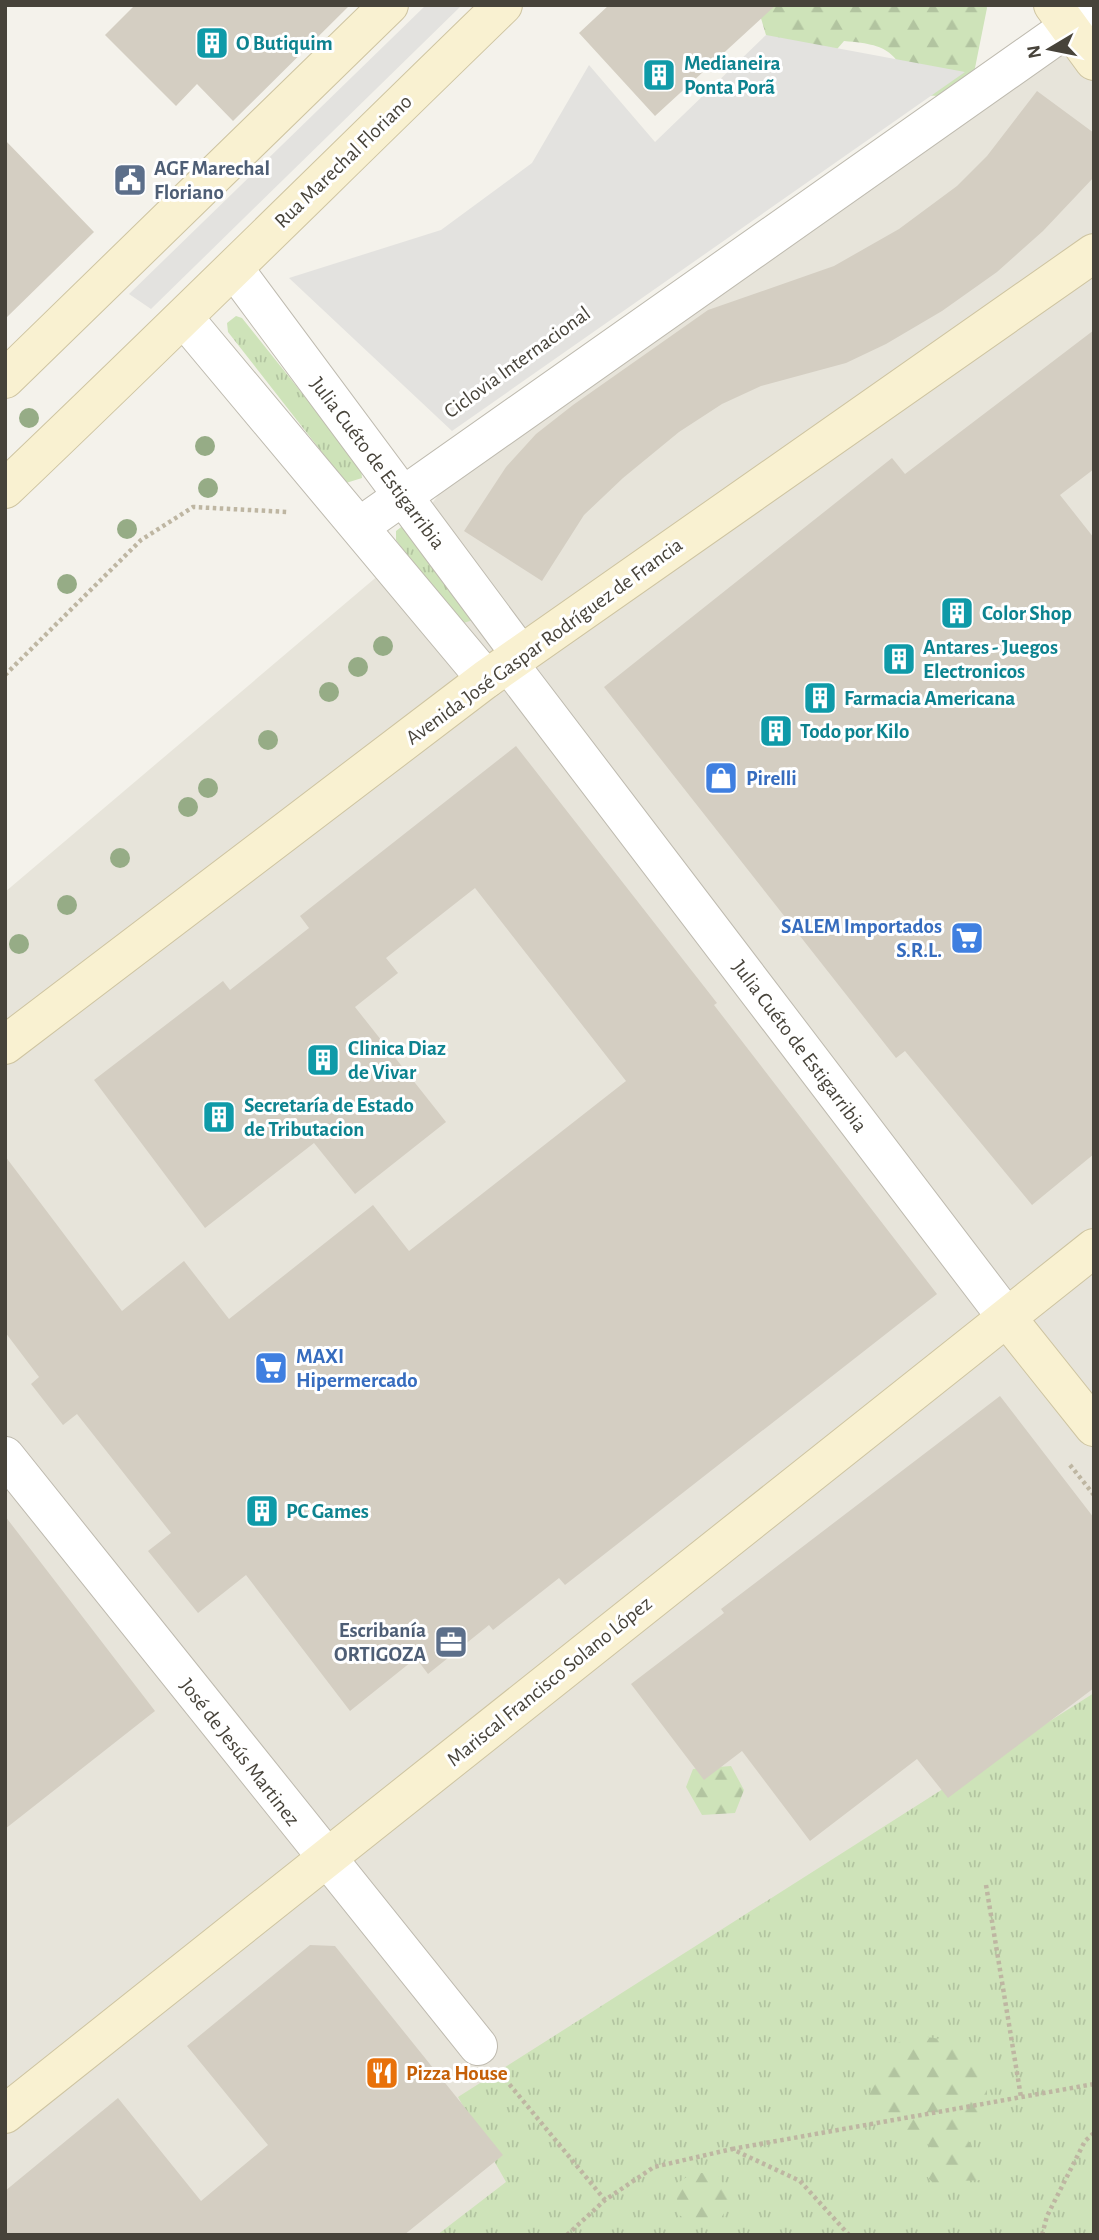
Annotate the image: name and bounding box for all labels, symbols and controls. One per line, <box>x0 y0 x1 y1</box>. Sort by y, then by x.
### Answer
north arrow <box>1015 14 1085 84</box>
building icon: O Butiquim <box>193 24 231 62</box>
place label: O Butiquim <box>236 33 333 54</box>
text: N <box>1024 44 1045 60</box>
place label: Medianeira Ponta Porã <box>684 53 781 98</box>
building icon: Medianeira Ponta Porã <box>640 56 678 94</box>
street label: Rua Marechal Floriano <box>271 91 416 232</box>
place label: AGF Marechal Floriano <box>154 158 270 203</box>
public building icon: AGF Marechal Floriano <box>111 161 149 199</box>
street label: Ciclovia Internacional <box>440 302 594 422</box>
street label: Julia Cuéto de Estigarribia <box>306 374 449 553</box>
street label: Avenida José Gaspar Rodríguez de Francia <box>402 534 687 749</box>
building icon: Color Shop <box>938 594 976 632</box>
place label: Color Shop <box>982 603 1072 624</box>
place label: Antares - Juegos Electronicos <box>923 637 1058 682</box>
building icon: Antares - Juegos Electronicos <box>880 640 918 678</box>
building icon: Farmacia Americana <box>801 679 839 717</box>
place label: Farmacia Americana <box>844 688 1015 709</box>
building icon: Todo por Kilo <box>757 712 795 750</box>
place label: Todo por Kilo <box>800 721 909 742</box>
shop icon: Pirelli <box>702 759 740 797</box>
place label: Pirelli <box>746 768 797 789</box>
place label: SALEM Importados S.R.L. <box>781 916 942 961</box>
supermarket icon: SALEM Importados S.R.L. <box>948 919 986 957</box>
street label: Julia Cuéto de Estigarribia <box>728 957 871 1136</box>
place label: Clinica Diaz de Vivar <box>348 1038 446 1083</box>
building icon: Clinica Diaz de Vivar <box>304 1041 342 1079</box>
place label: Secretaría de Estado de Tributacion <box>244 1095 414 1140</box>
building icon: Secretaría de Estado de Tributacion <box>200 1098 238 1136</box>
place label: MAXI Hipermercado <box>296 1346 418 1391</box>
supermarket icon: MAXI Hipermercado <box>252 1349 290 1387</box>
building icon: PC Games <box>243 1492 281 1530</box>
place label: PC Games <box>286 1501 369 1522</box>
street label: Mariscal Francisco Solano López <box>443 1592 656 1770</box>
place label: Escribanía ORTIGOZA <box>334 1620 426 1665</box>
office icon: Escribanía ORTIGOZA <box>432 1623 470 1661</box>
street label: José de Jesús Martinez <box>176 1675 303 1830</box>
restaurant icon: Pizza House <box>363 2054 401 2092</box>
place label: Pizza House <box>406 2063 508 2084</box>

